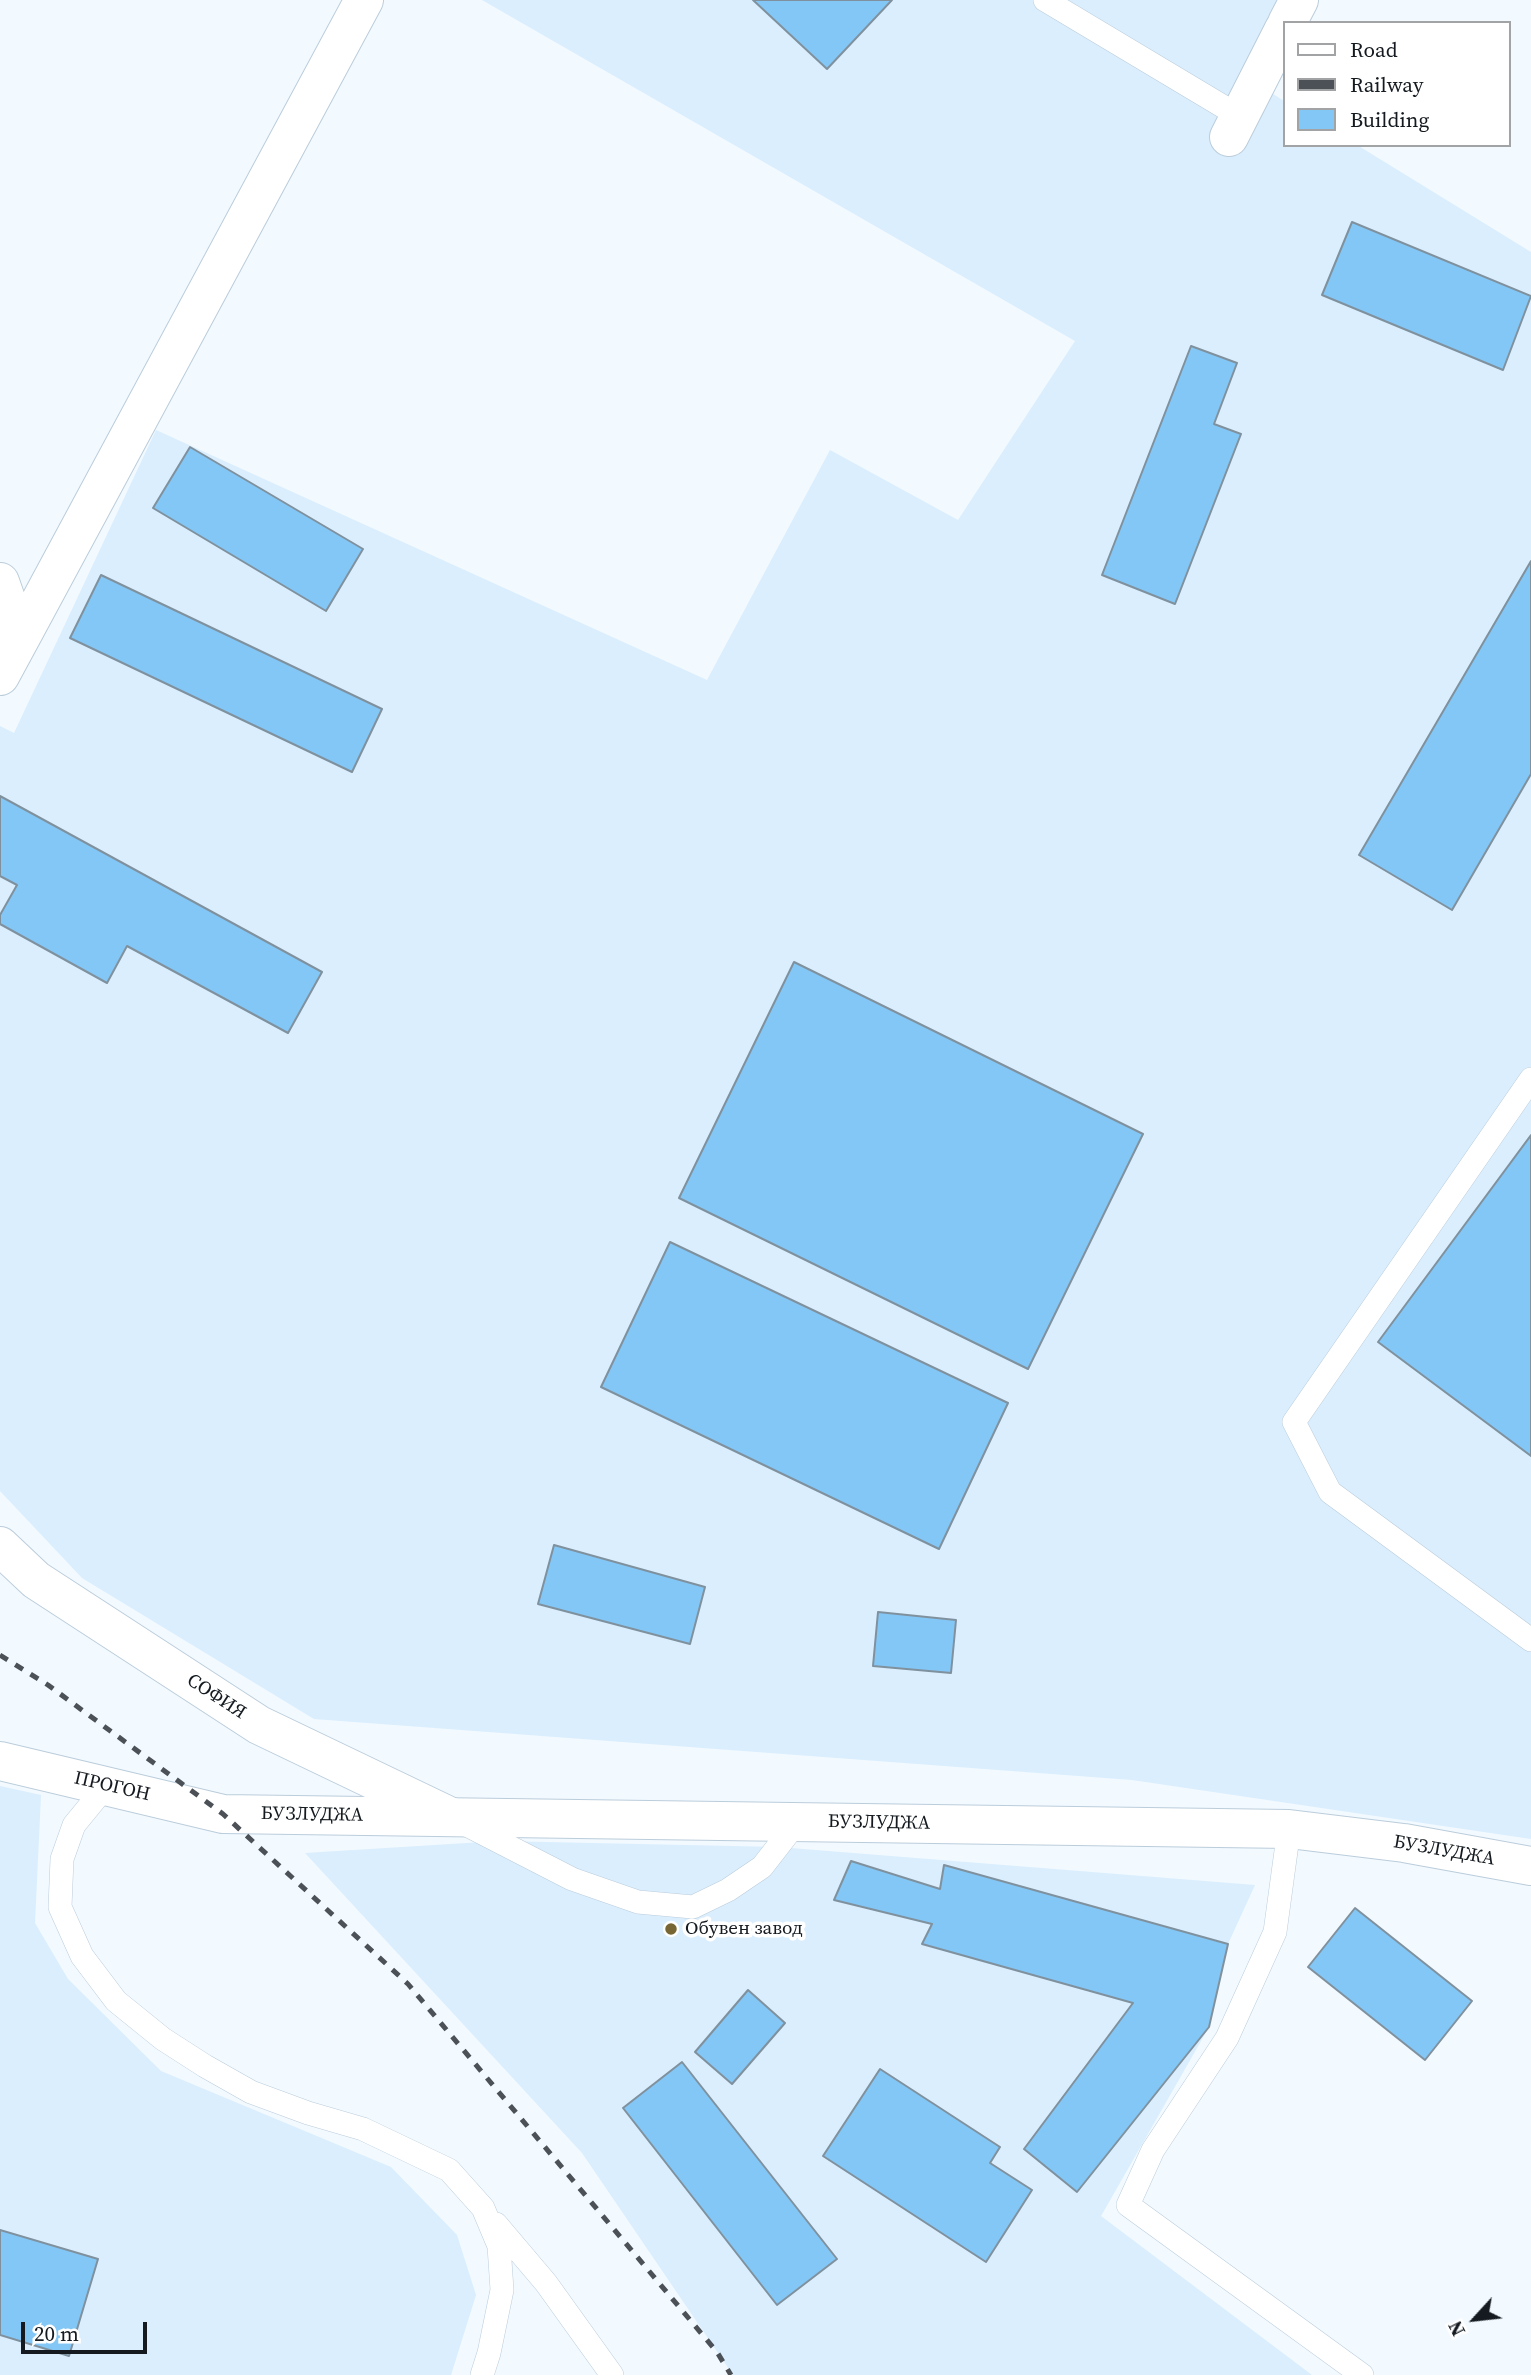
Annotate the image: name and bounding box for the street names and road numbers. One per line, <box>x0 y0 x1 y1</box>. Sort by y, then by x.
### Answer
street label: СОФИЯ <box>182 1669 250 1725</box>
street label: ПРОГОН <box>72 1767 152 1807</box>
street label: БУЗЛУДЖА <box>261 1803 363 1827</box>
street label: БУЗЛУДЖА <box>828 1811 930 1835</box>
street label: БУЗЛУДЖА <box>1392 1831 1496 1871</box>

